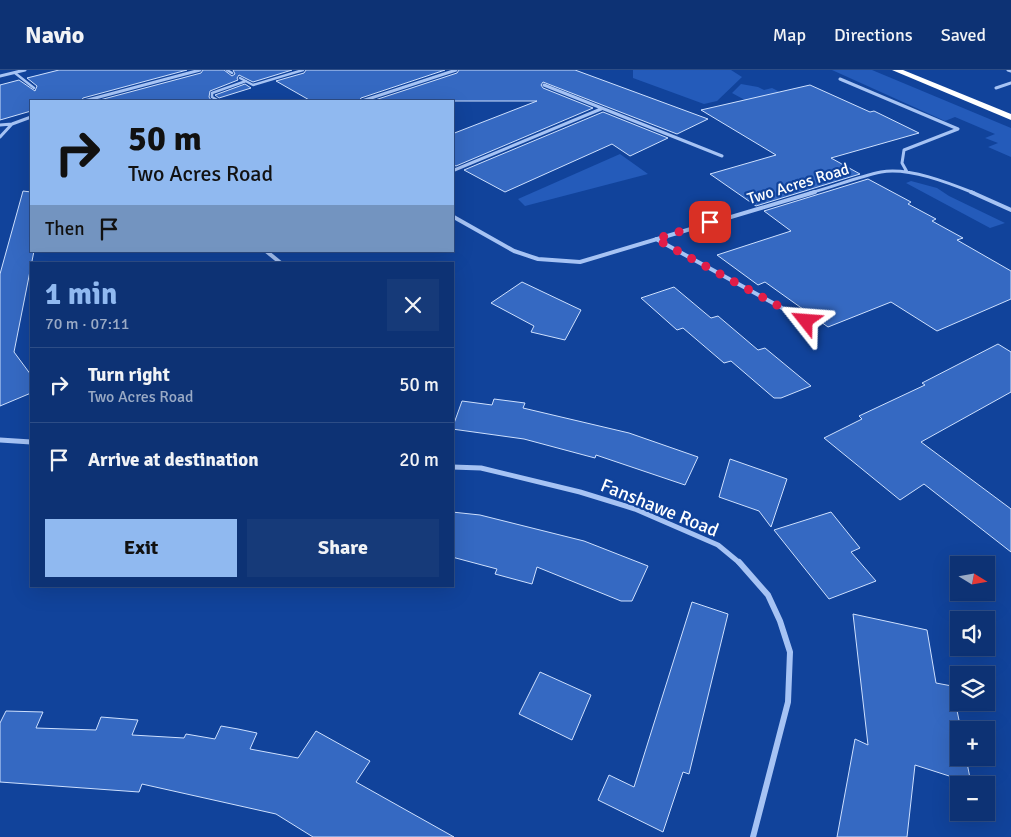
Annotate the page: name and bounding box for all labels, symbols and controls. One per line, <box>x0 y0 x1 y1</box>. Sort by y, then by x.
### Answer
text: Navio <box>25 20 84 50</box>
text: Map <box>773 24 806 46</box>
text: Directions <box>834 24 913 46</box>
text: Saved <box>941 24 986 46</box>
text: 50 m <box>128 117 202 160</box>
icon: right <box>45 120 110 185</box>
street label: Two Acres Road <box>745 159 852 209</box>
text: Two Acres Road <box>128 160 273 187</box>
pin <box>689 201 731 243</box>
icon: arrive <box>696 208 724 236</box>
icon: arrive <box>95 215 123 243</box>
text: Then <box>45 217 85 241</box>
text: 1 min <box>45 276 117 313</box>
button: close <box>387 279 439 331</box>
position arrow <box>779 294 831 346</box>
text: 70 m · 07:11 <box>45 314 129 334</box>
text: Turn right <box>88 363 170 387</box>
icon: right <box>45 371 73 399</box>
text: 50 m <box>399 373 439 397</box>
text: Two Acres Road <box>88 387 194 407</box>
icon: arrive <box>45 446 73 474</box>
text: Arrive at destination <box>88 448 259 472</box>
text: 20 m <box>399 448 439 472</box>
street label: Fanshawe Road <box>597 473 722 542</box>
button: Exit <box>45 519 237 577</box>
button: Share <box>247 519 439 577</box>
north arrow <box>950 556 995 601</box>
map controls <box>950 556 995 821</box>
button: sound <box>950 611 995 656</box>
button: layers <box>950 666 995 711</box>
button: + <box>950 721 995 766</box>
button: − <box>950 776 995 821</box>

